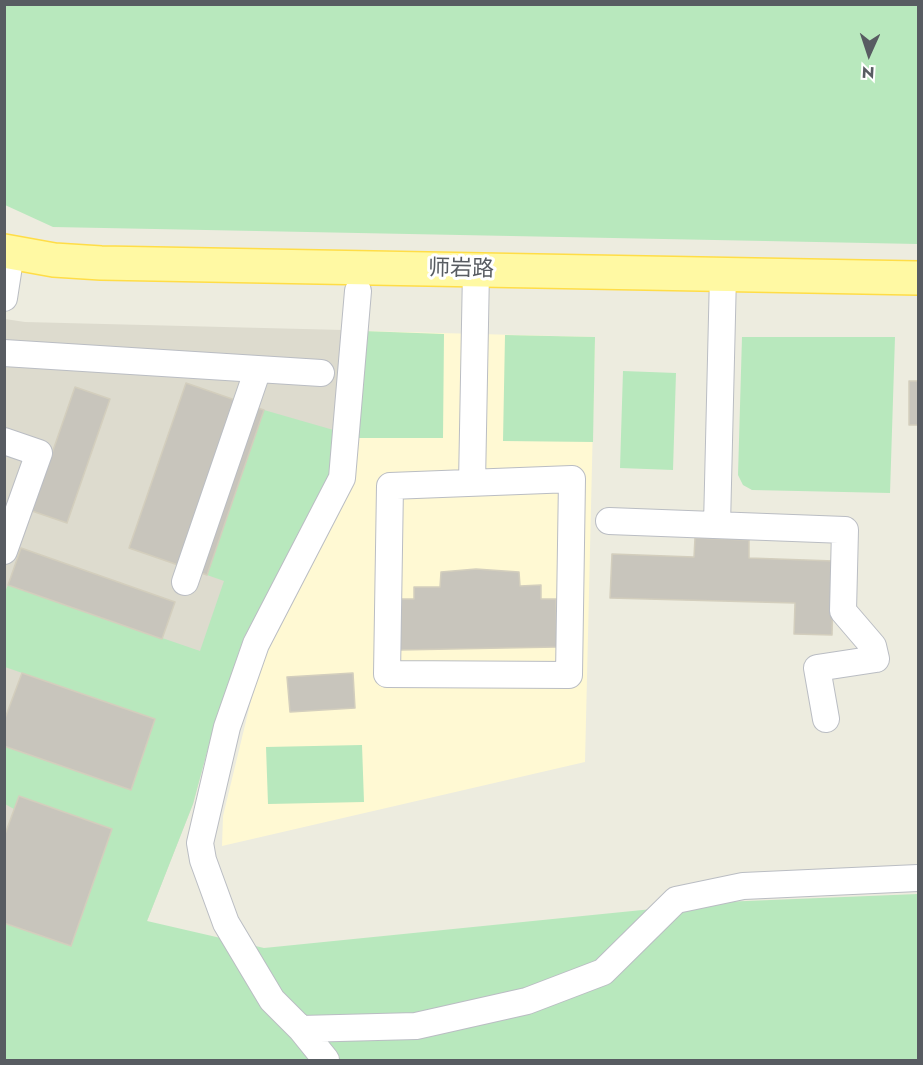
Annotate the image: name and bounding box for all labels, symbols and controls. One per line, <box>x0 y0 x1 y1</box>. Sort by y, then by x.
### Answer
north arrow <box>839 24 899 84</box>
text: N <box>861 61 875 84</box>
street label: 师岩路 <box>428 256 494 284</box>

